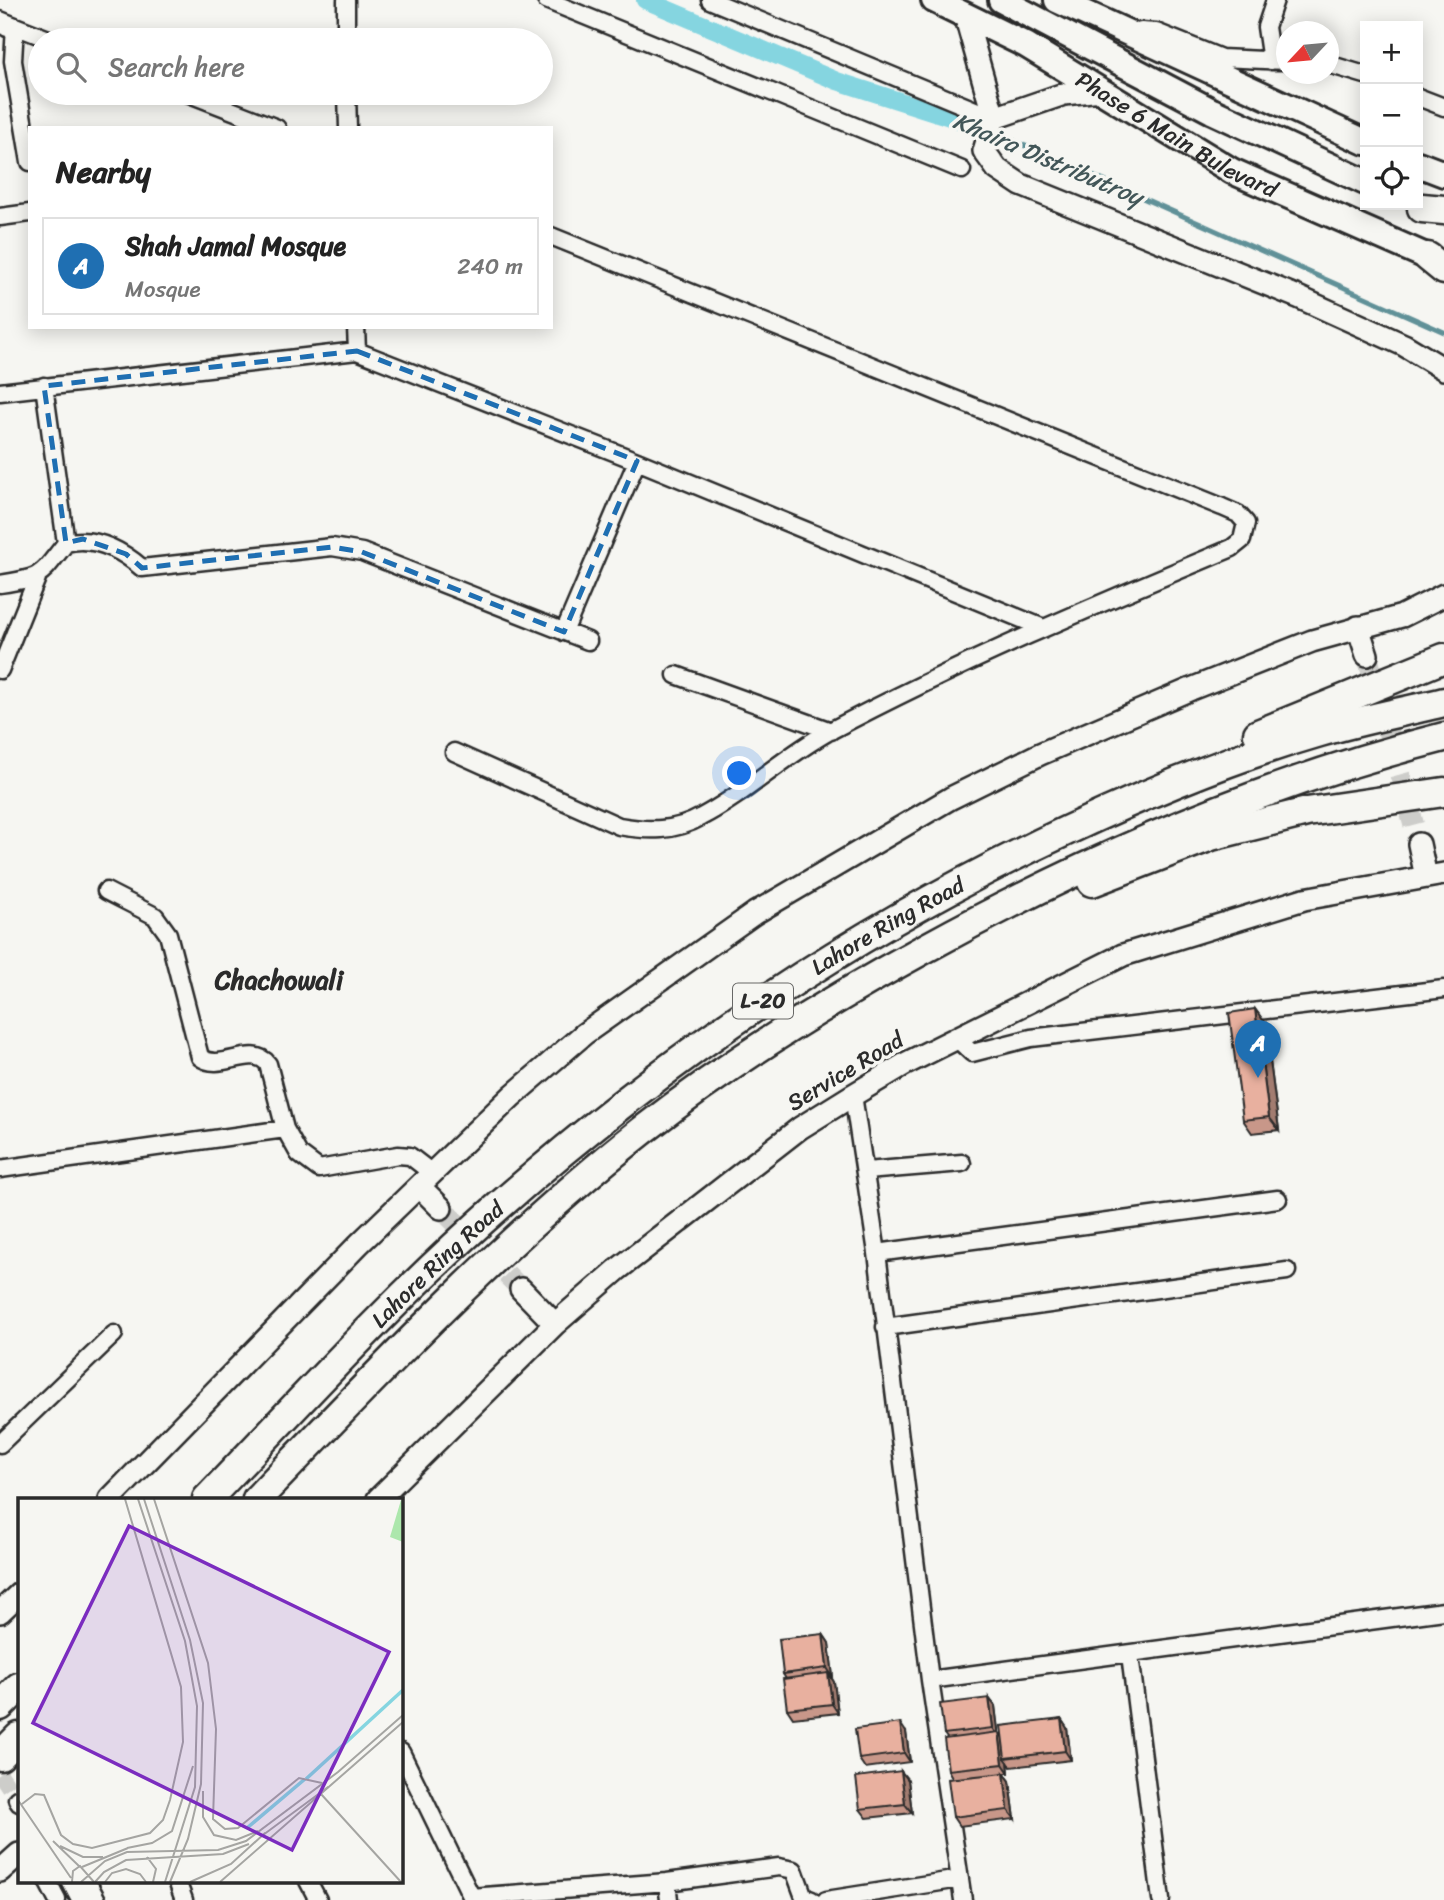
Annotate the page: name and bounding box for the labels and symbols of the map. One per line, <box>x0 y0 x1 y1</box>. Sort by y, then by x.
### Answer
north arrow <box>1276 21 1339 84</box>
street label: Phase 6 Main Bulevard <box>1067 60 1286 210</box>
water label: Khaira Distributroy <box>947 100 1153 219</box>
your location <box>722 756 756 790</box>
street label: Lahore Ring Road <box>803 864 974 987</box>
district label: Chachowali <box>214 957 345 1003</box>
road number: L-20 <box>733 984 793 1018</box>
street label: Service Road <box>779 1019 913 1123</box>
pin: A <box>1235 1020 1281 1078</box>
street label: Lahore Ring Road <box>361 1189 515 1338</box>
inset map <box>18 1498 402 1882</box>

